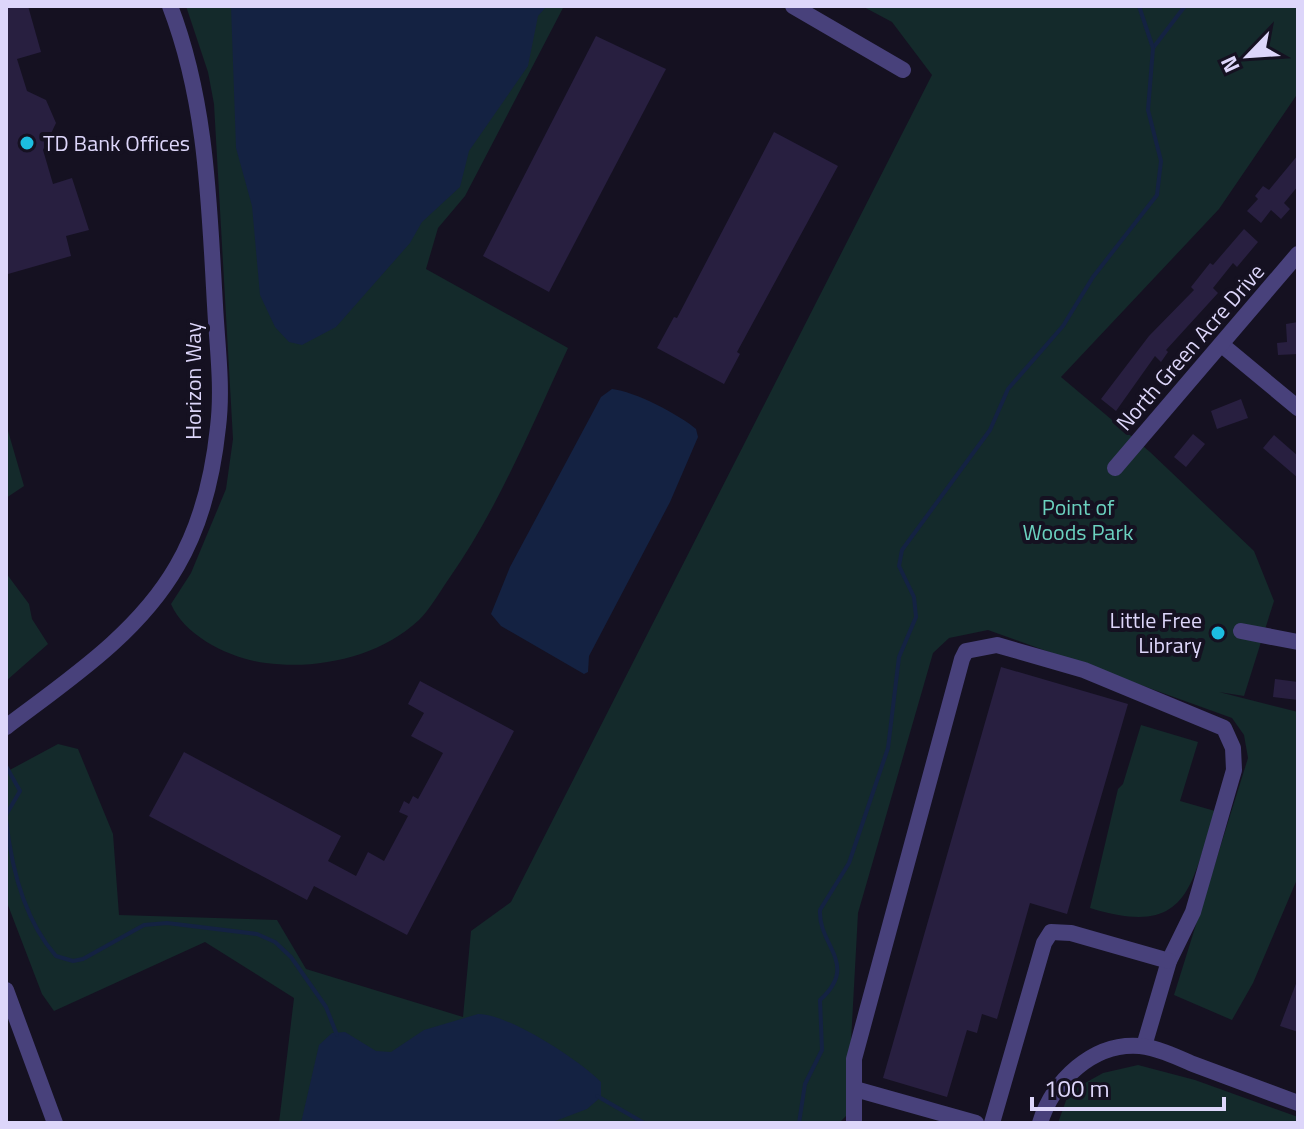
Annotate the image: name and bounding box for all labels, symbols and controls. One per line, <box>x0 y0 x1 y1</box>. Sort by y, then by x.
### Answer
north arrow <box>1208 16 1288 96</box>
text: N <box>1211 50 1249 79</box>
place label: TD Bank Offices <box>43 126 190 160</box>
marker: TD Bank Offices <box>18 134 36 152</box>
street label: North Green Acre Drive <box>1108 256 1272 438</box>
street label: Horizon Way <box>176 322 210 440</box>
park label: Point of Woods Park <box>1022 490 1134 549</box>
place label: Little Free Library <box>1109 603 1202 662</box>
marker: Little Free Library <box>1209 624 1227 642</box>
scale bar <box>1032 1061 1224 1111</box>
text: 100 m <box>1044 1070 1110 1106</box>

